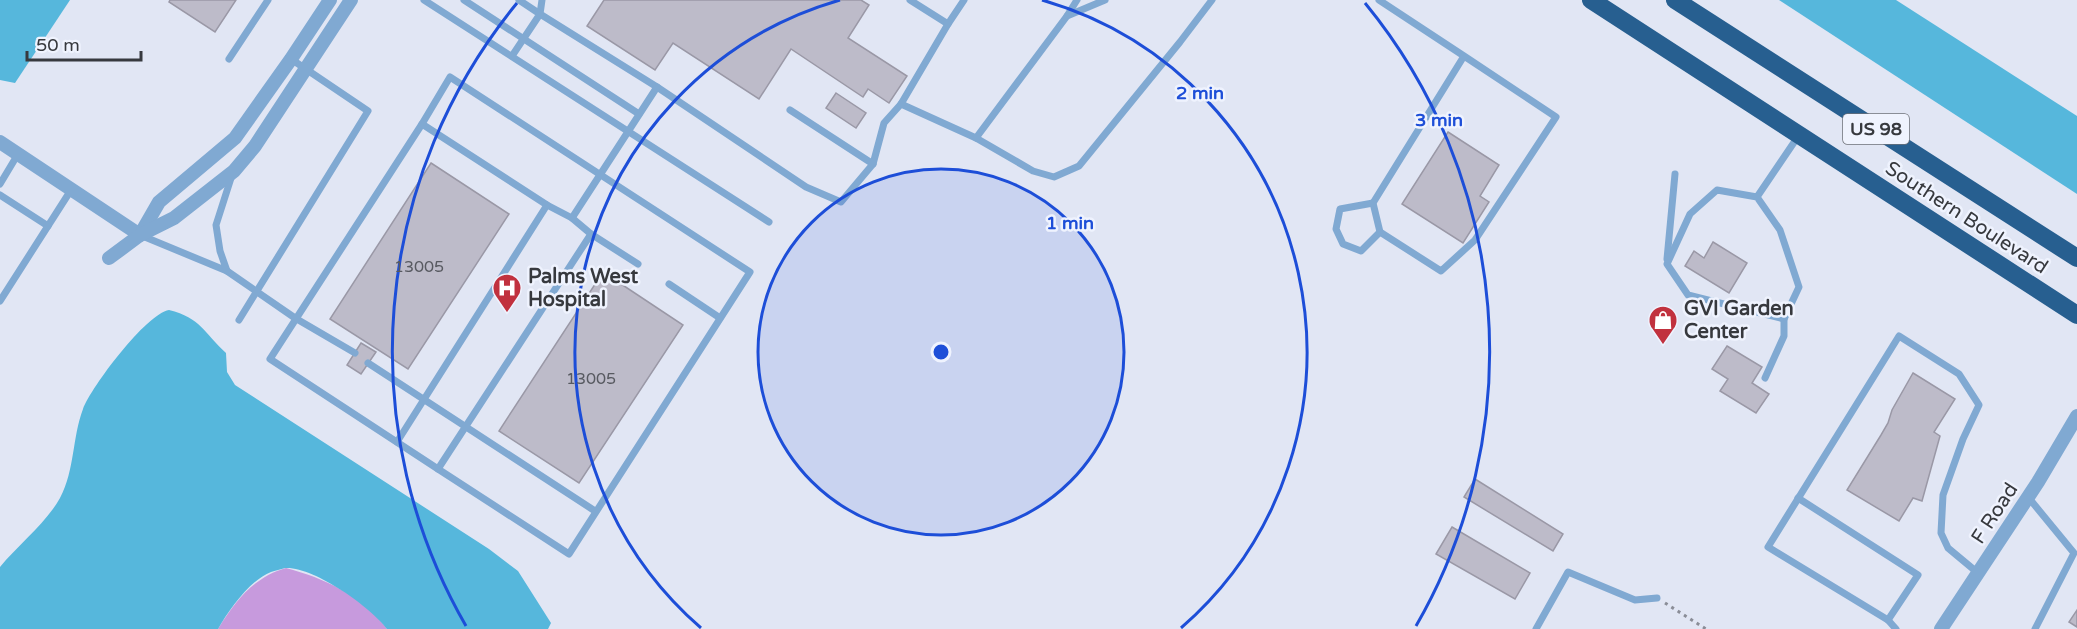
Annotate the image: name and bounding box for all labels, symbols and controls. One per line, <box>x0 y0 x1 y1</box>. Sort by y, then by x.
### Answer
scale bar <box>27 24 141 62</box>
text: 50 m <box>36 34 80 56</box>
text: 2 min <box>1176 82 1224 104</box>
text: 3 min <box>1415 109 1463 131</box>
road number: US 98 <box>1843 114 1909 144</box>
street label: Southern Boulevard <box>1881 156 2052 279</box>
text: 1 min <box>1046 212 1094 234</box>
house number: 13005 <box>394 257 444 277</box>
place label: Palms West Hospital <box>528 265 638 312</box>
hospital icon: Palms West Hospital <box>491 272 523 314</box>
place label: GVI Garden Center <box>1684 297 1794 344</box>
shop icon: GVI Garden Center <box>1647 304 1679 346</box>
centre of rings <box>931 342 951 362</box>
house number: 13005 <box>566 369 616 389</box>
street label: F Road <box>1966 479 2023 548</box>

